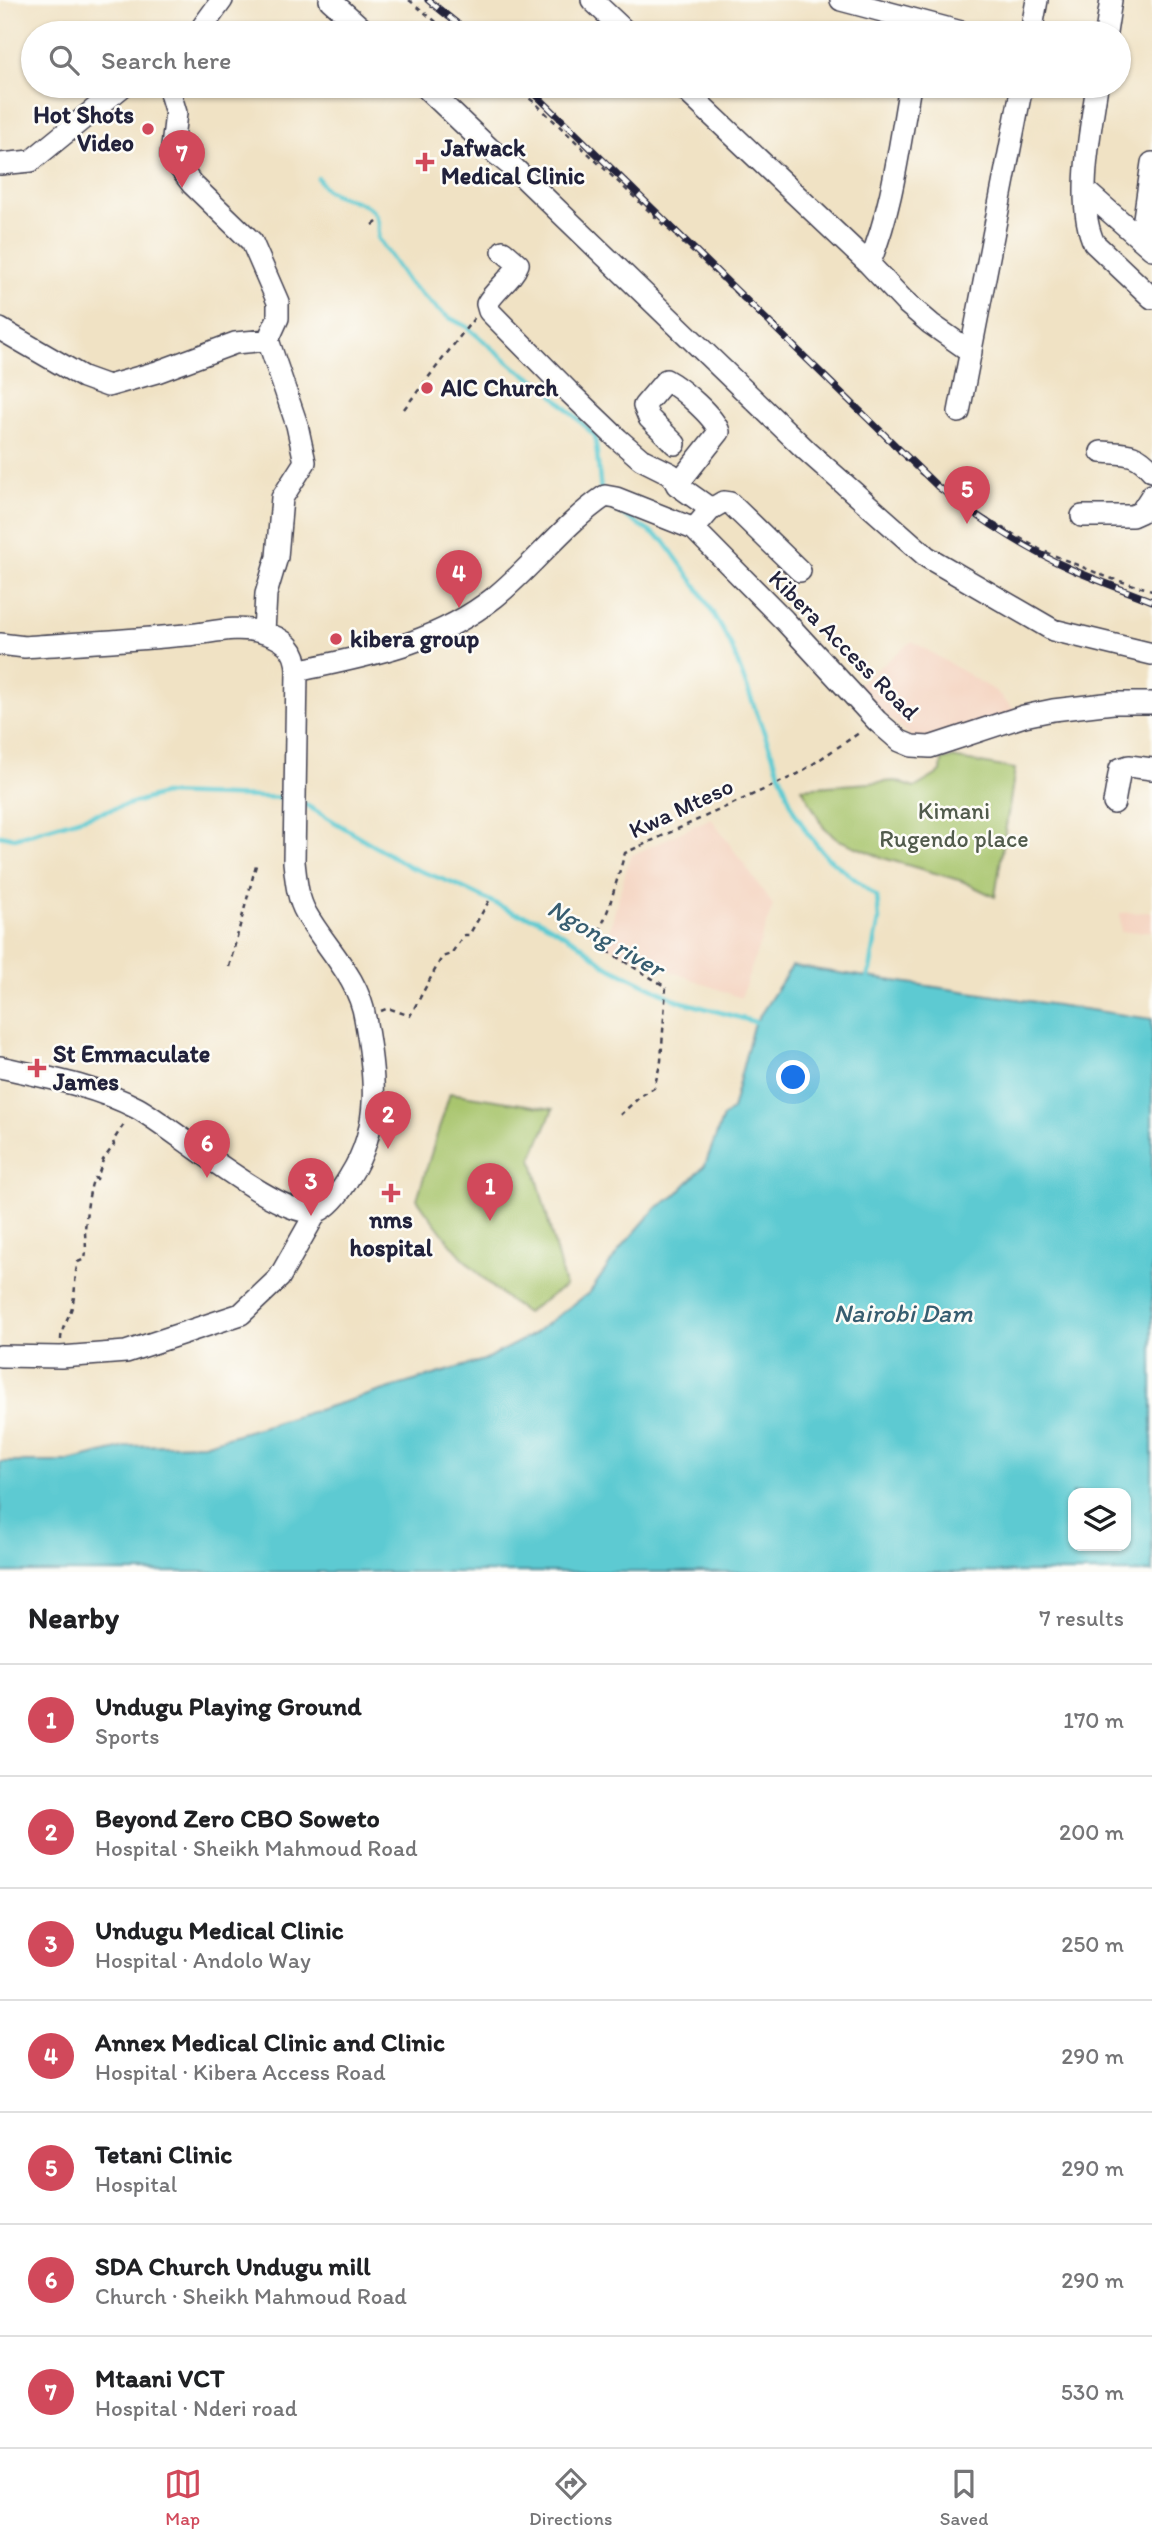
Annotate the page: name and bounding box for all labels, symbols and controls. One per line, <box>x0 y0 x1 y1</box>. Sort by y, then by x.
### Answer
search box <box>21 21 1131 98</box>
icon: search <box>45 41 83 79</box>
text: Search here <box>101 44 231 76</box>
place label: Hot Shots Video <box>33 100 134 157</box>
marker: Hot Shots Video <box>140 121 156 137</box>
pin: 7 <box>159 130 205 188</box>
place label: Jafwack Medical Clinic <box>440 133 585 190</box>
marker: Jafwack Medical Clinic <box>415 152 435 172</box>
place label: AIC Church <box>440 373 559 402</box>
marker: AIC Church <box>419 380 435 396</box>
pin: 5 <box>944 466 990 524</box>
pin: 4 <box>436 550 482 608</box>
street label: Kibera Access Road <box>763 563 926 726</box>
place label: kibera group <box>350 624 480 654</box>
marker: kibera group <box>328 631 344 647</box>
street label: Kwa Mteso <box>624 771 738 844</box>
park label: Kimani Rugendo place <box>879 796 1029 853</box>
water label: Ngong river <box>542 892 672 985</box>
place label: St Emmaculate James <box>52 1039 210 1096</box>
marker: St Emmaculate James <box>27 1058 47 1078</box>
your location <box>776 1060 810 1094</box>
pin: 2 <box>365 1091 411 1149</box>
pin: 6 <box>184 1120 230 1178</box>
pin: 3 <box>288 1158 334 1216</box>
pin: 1 <box>467 1163 513 1221</box>
marker: nms hospital <box>381 1183 401 1203</box>
place label: nms hospital <box>350 1205 433 1263</box>
water label: Nairobi Dam <box>833 1297 973 1329</box>
map controls <box>1068 1488 1131 1551</box>
button: layers <box>1068 1488 1131 1551</box>
text: Nearby <box>28 1599 119 1636</box>
text: 7 results <box>1039 1604 1124 1632</box>
text: Undugu Playing Ground <box>95 1690 362 1722</box>
text: 1 <box>46 1706 56 1734</box>
text: 170 m <box>1063 1706 1124 1734</box>
text: Sports <box>95 1722 159 1750</box>
text: Beyond Zero CBO Soweto <box>95 1802 380 1834</box>
text: 2 <box>45 1818 57 1846</box>
text: 200 m <box>1059 1818 1124 1846</box>
text: Hospital · Sheikh Mahmoud Road <box>95 1834 418 1862</box>
text: Undugu Medical Clinic <box>95 1914 344 1946</box>
text: 3 <box>45 1930 57 1958</box>
text: 250 m <box>1061 1930 1124 1958</box>
text: Hospital · Andolo Way <box>95 1946 311 1974</box>
text: Annex Medical Clinic and Clinic <box>95 2026 445 2058</box>
text: 4 <box>44 2042 58 2070</box>
text: 290 m <box>1061 2042 1124 2070</box>
text: Hospital · Kibera Access Road <box>95 2058 386 2086</box>
text: Tetani Clinic <box>95 2138 232 2170</box>
text: 5 <box>45 2154 57 2182</box>
text: 290 m <box>1061 2154 1124 2182</box>
text: Hospital <box>95 2170 177 2198</box>
text: SDA Church Undugu mill <box>95 2250 371 2282</box>
text: 6 <box>45 2266 57 2294</box>
text: 290 m <box>1061 2266 1124 2294</box>
text: Church · Sheikh Mahmoud Road <box>95 2282 407 2310</box>
text: Mtaani VCT <box>95 2362 224 2394</box>
text: 7 <box>45 2378 57 2406</box>
text: 530 m <box>1061 2378 1124 2406</box>
text: Hospital · Nderi road <box>95 2394 297 2422</box>
tab: Map <box>164 2465 202 2530</box>
tab: Directions <box>529 2465 613 2530</box>
tab: Saved <box>940 2465 988 2530</box>

